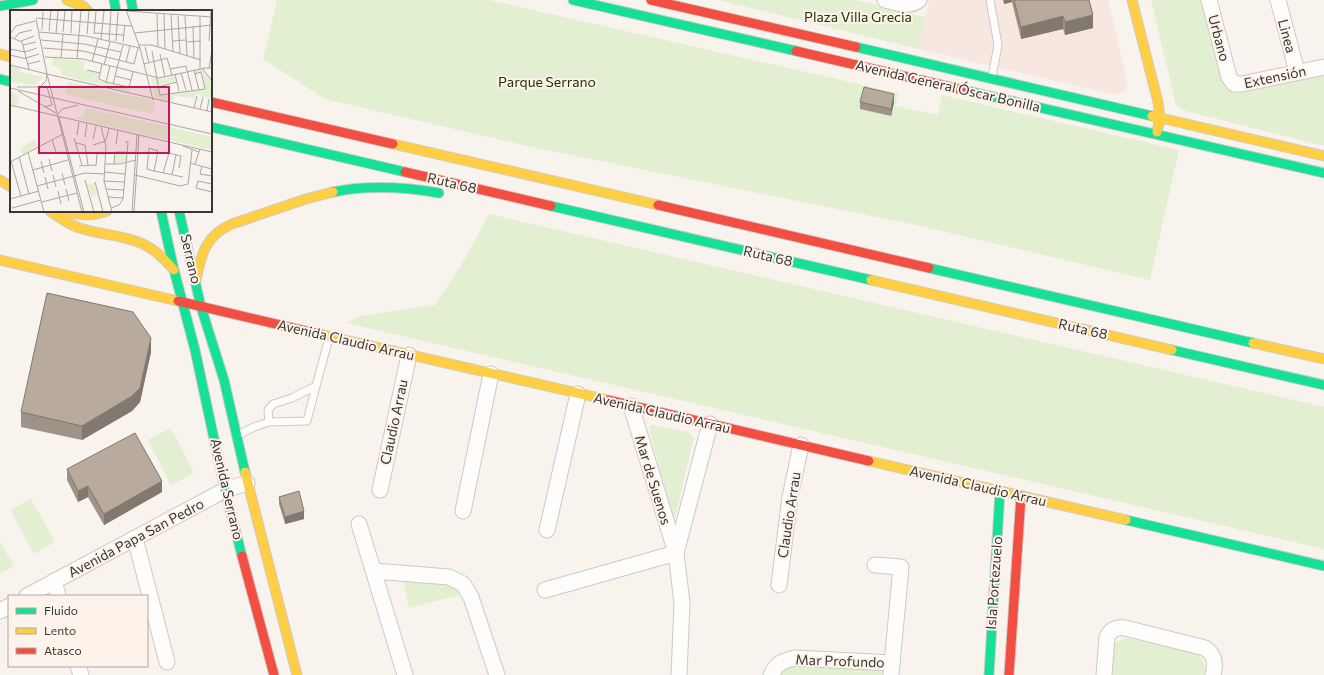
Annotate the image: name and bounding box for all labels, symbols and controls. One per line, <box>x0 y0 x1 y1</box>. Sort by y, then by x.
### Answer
park label: Plaza Villa Grecia <box>804 8 912 25</box>
inset map <box>10 10 212 212</box>
street label: Urbano <box>1205 13 1234 63</box>
street label: Linea <box>1275 17 1300 55</box>
street label: Avenida General Óscar Bonilla <box>854 56 1042 115</box>
street label: Extensión <box>1242 62 1308 91</box>
park label: Parque Serrano <box>498 73 596 90</box>
street label: Ruta 68 <box>426 169 478 196</box>
street label: Serrano <box>178 232 205 285</box>
street label: Ruta 68 <box>742 242 794 269</box>
street label: Avenida Claudio Arrau <box>276 315 416 364</box>
street label: Ruta 68 <box>1057 315 1109 342</box>
street label: Claudio Arrau <box>376 378 411 466</box>
street label: Avenida Claudio Arrau <box>592 388 732 437</box>
street label: Mar de Suenos <box>632 433 675 527</box>
street label: Avenida Serrano <box>208 437 247 541</box>
street label: Avenida Claudio Arrau <box>908 461 1048 510</box>
street label: Claudio Arrau <box>773 471 804 559</box>
street label: Avenida Papa San Pedro <box>65 494 207 581</box>
street label: Isla Portezuelo <box>982 536 1005 630</box>
legend <box>8 595 148 667</box>
text: Fluido <box>44 603 78 617</box>
text: Lento <box>44 623 76 637</box>
text: Atasco <box>44 643 82 657</box>
street label: Mar Profundo <box>795 650 885 671</box>

